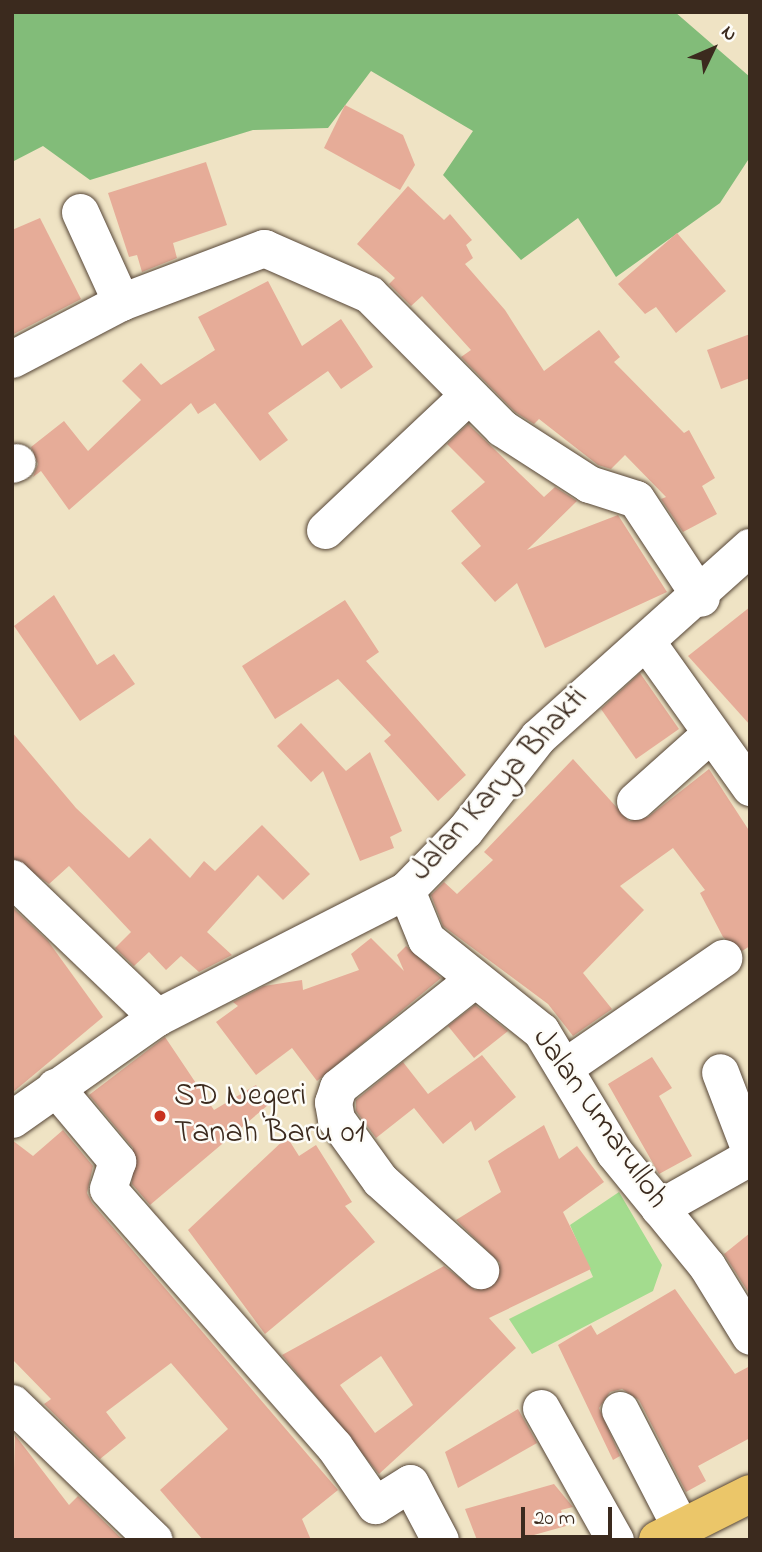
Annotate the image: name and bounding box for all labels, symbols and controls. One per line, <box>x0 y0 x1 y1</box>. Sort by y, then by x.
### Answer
north arrow <box>678 14 748 84</box>
text: N <box>714 20 743 48</box>
street label: Jalan Karya Bhakti <box>403 680 597 890</box>
street label: Jalan Umarulloh <box>523 1021 675 1217</box>
place label: SD Negeri Tanah Baru 01 <box>174 1079 365 1154</box>
marker: SD Negeri Tanah Baru 01 <box>152 1108 168 1124</box>
scale bar <box>524 1492 615 1536</box>
text: 20 m <box>534 1504 575 1534</box>

